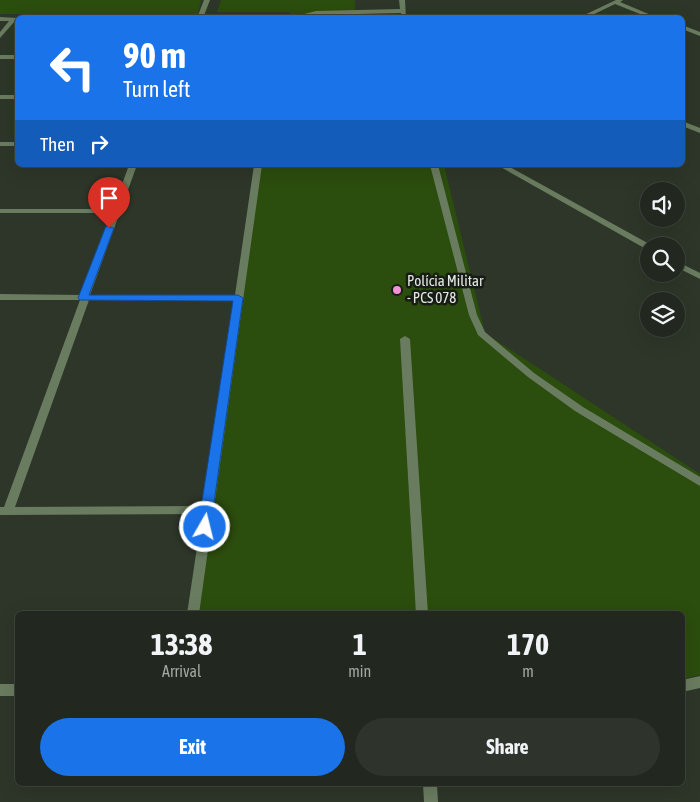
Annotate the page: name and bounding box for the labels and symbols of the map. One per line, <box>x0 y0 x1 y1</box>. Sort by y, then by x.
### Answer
pin <box>88 177 130 228</box>
place label: Polícia Militar - PCS 078 <box>407 272 484 306</box>
marker: Polícia Militar - PCS 078 <box>391 284 403 296</box>
position arrow <box>178 500 230 552</box>

